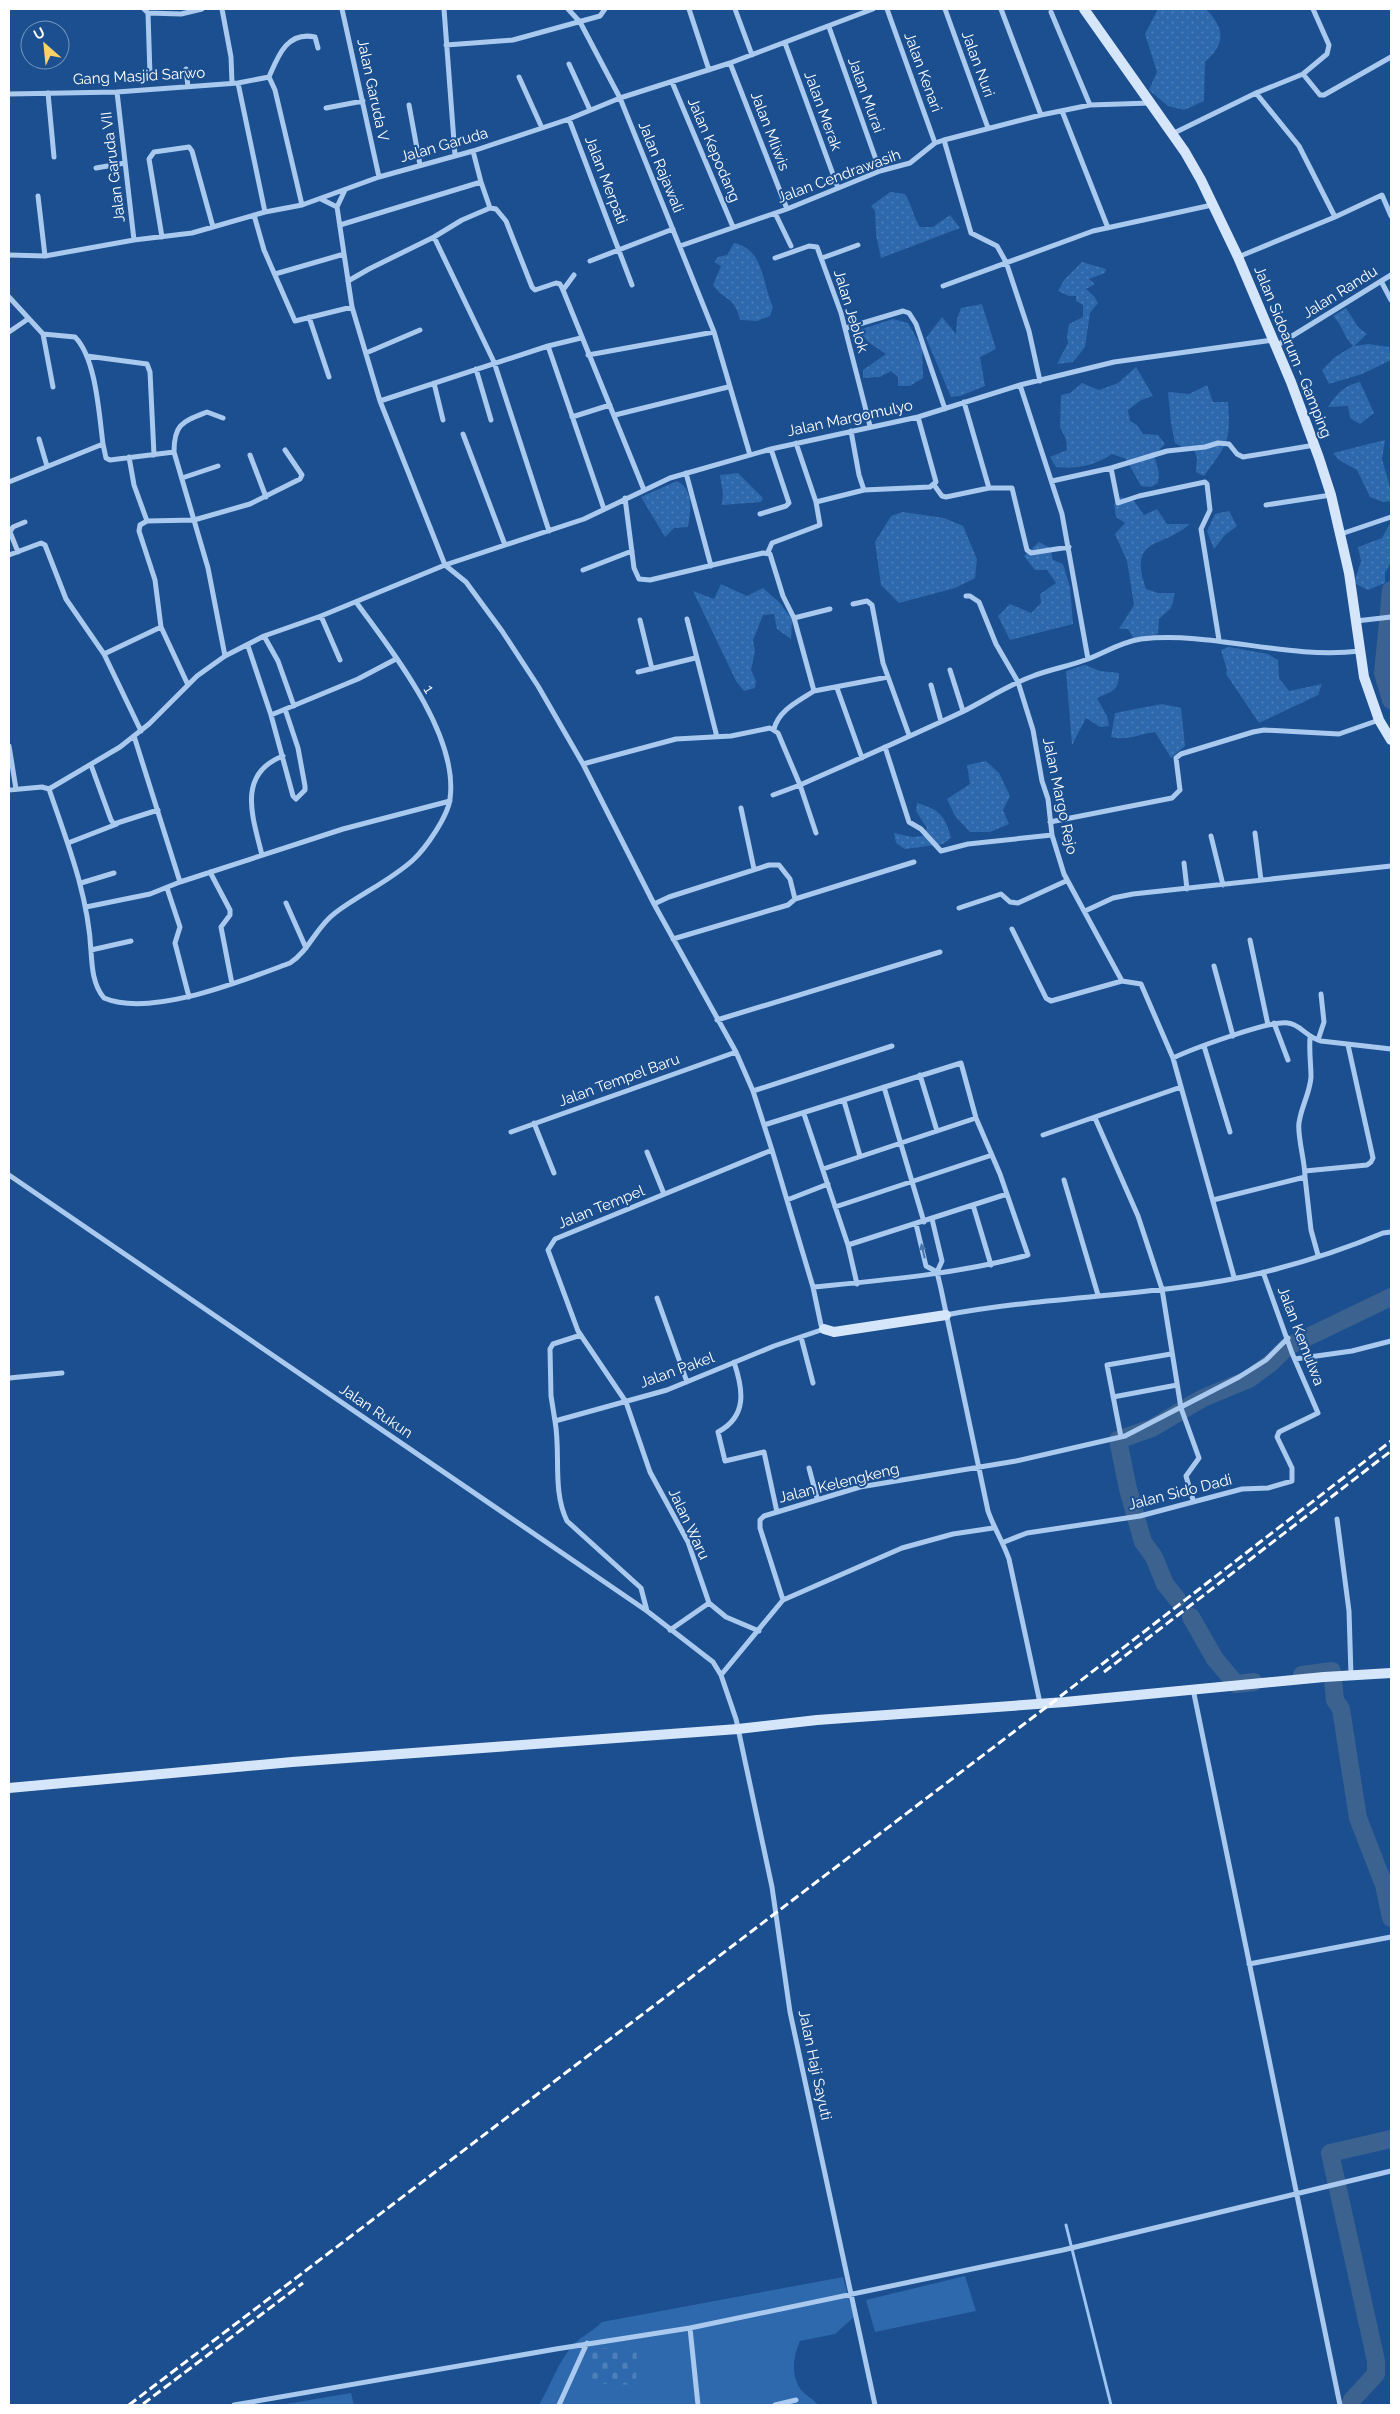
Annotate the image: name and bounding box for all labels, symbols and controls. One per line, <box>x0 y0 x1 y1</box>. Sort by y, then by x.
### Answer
north arrow <box>20 20 70 70</box>
text: U <box>31 24 47 43</box>
street label: Jalan Nuri <box>958 28 998 100</box>
street label: Jalan Kenari <box>900 30 946 114</box>
street label: Jalan Garuda V <box>353 37 393 143</box>
street label: Jalan Murai <box>844 55 888 135</box>
street label: Gang Masjid Sarwo <box>72 64 206 88</box>
street label: Jalan Merak <box>800 69 846 153</box>
street label: Jalan Mliwis <box>747 89 793 173</box>
street label: Jalan Kepodang <box>684 95 744 205</box>
street label: Jalan Garuda VII <box>97 111 129 223</box>
street label: Jalan Rajawali <box>635 119 687 215</box>
street label: Jalan Garuda <box>398 124 490 166</box>
street label: Jalan Merpati <box>581 133 631 227</box>
street label: Jalan Cendrawasih <box>775 145 903 207</box>
street label: Jalan Randu <box>1299 262 1381 322</box>
street label: Jalan Sidoarum - Gamping <box>1250 263 1336 441</box>
street label: Jalan Jeblok <box>830 267 872 355</box>
street label: Jalan Margomulyo <box>786 396 914 440</box>
street label: 1 <box>420 682 439 697</box>
street label: Jalan Margo Rejo <box>1039 736 1081 856</box>
street label: Jalan Tempel Baru <box>556 1050 682 1110</box>
street label: Jalan Tempel <box>555 1181 648 1233</box>
one-way arrow <box>918 1243 926 1259</box>
street label: Jalan Kemulwa <box>1274 1284 1328 1388</box>
street label: Jalan Pakel <box>637 1348 718 1392</box>
street label: Jalan Rukun <box>336 1380 416 1442</box>
street label: Jalan Kelengkeng <box>777 1459 901 1507</box>
street label: Jalan Sido Dadi <box>1126 1470 1234 1514</box>
street label: Jalan Waru <box>665 1485 713 1563</box>
street label: Jalan Haji Sayuti <box>795 2008 835 2122</box>

